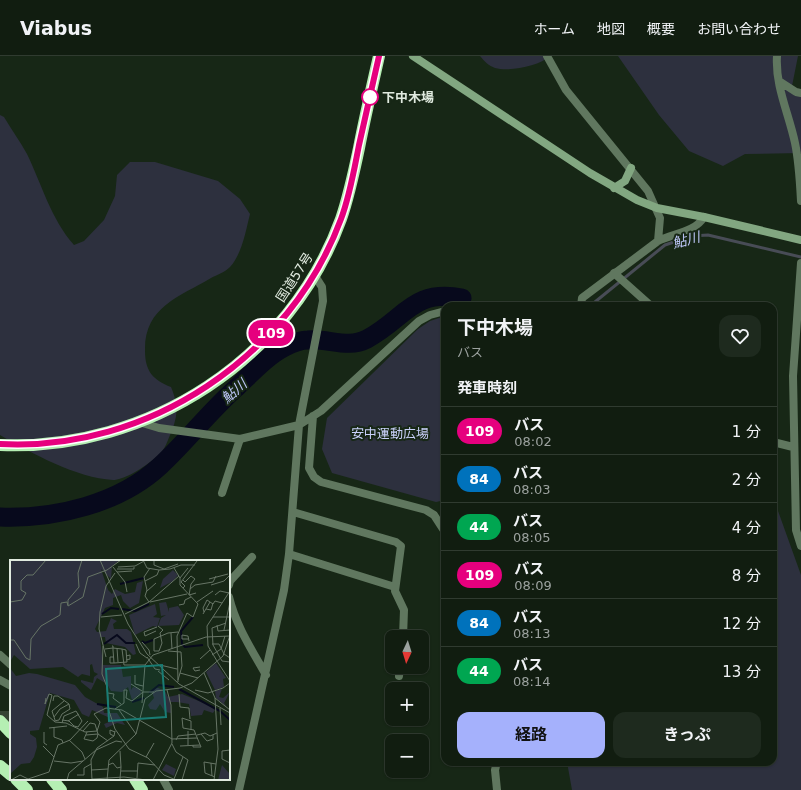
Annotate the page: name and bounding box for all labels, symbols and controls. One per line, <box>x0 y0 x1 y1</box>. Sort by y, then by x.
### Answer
text: Viabus <box>20 17 92 39</box>
text: ホーム <box>533 21 575 37</box>
text: 地図 <box>597 21 625 37</box>
text: 概要 <box>647 21 675 37</box>
text: お問い合わせ <box>697 21 781 37</box>
marker: 下中木場 <box>361 88 379 106</box>
place label: 下中木場 <box>382 90 434 105</box>
water label: 鮎川 <box>670 228 703 251</box>
street label: 国道57号 <box>273 250 316 305</box>
button: heart <box>719 315 761 357</box>
text: 下中木場 <box>457 316 533 338</box>
line badge: 109 <box>248 320 294 346</box>
text: 109 <box>256 325 286 341</box>
text: バス <box>457 345 483 360</box>
water label: 鮎川 <box>218 374 251 406</box>
text: 発車時刻 <box>457 379 517 397</box>
text: バス <box>514 416 544 434</box>
text: 109 <box>465 423 494 439</box>
text: 1 分 <box>732 423 761 441</box>
park label: 安中運動広場 <box>351 426 429 441</box>
text: 08:02 <box>514 434 552 449</box>
text: バス <box>513 464 543 482</box>
text: 84 <box>469 471 489 487</box>
text: 2 分 <box>732 471 761 489</box>
text: 08:03 <box>513 482 550 497</box>
text: バス <box>513 512 543 530</box>
text: 44 <box>469 519 489 535</box>
text: 4 分 <box>732 519 761 537</box>
text: 08:05 <box>513 530 550 545</box>
inset map <box>10 560 230 780</box>
text: バス <box>514 560 544 578</box>
text: 109 <box>465 567 494 583</box>
text: 8 分 <box>732 567 761 585</box>
text: 08:09 <box>514 578 552 593</box>
text: バス <box>513 608 543 626</box>
text: 84 <box>469 615 489 631</box>
text: 12 分 <box>722 615 761 633</box>
text: 08:13 <box>513 626 550 641</box>
north arrow <box>385 630 429 674</box>
map controls <box>385 630 429 778</box>
text: バス <box>513 656 543 674</box>
text: 44 <box>469 663 489 679</box>
text: 13 分 <box>722 663 761 681</box>
text: 08:14 <box>513 674 550 689</box>
button: + <box>385 682 429 726</box>
button: 経路 <box>457 712 605 758</box>
button: きっぷ <box>613 712 761 758</box>
button: − <box>385 734 429 778</box>

